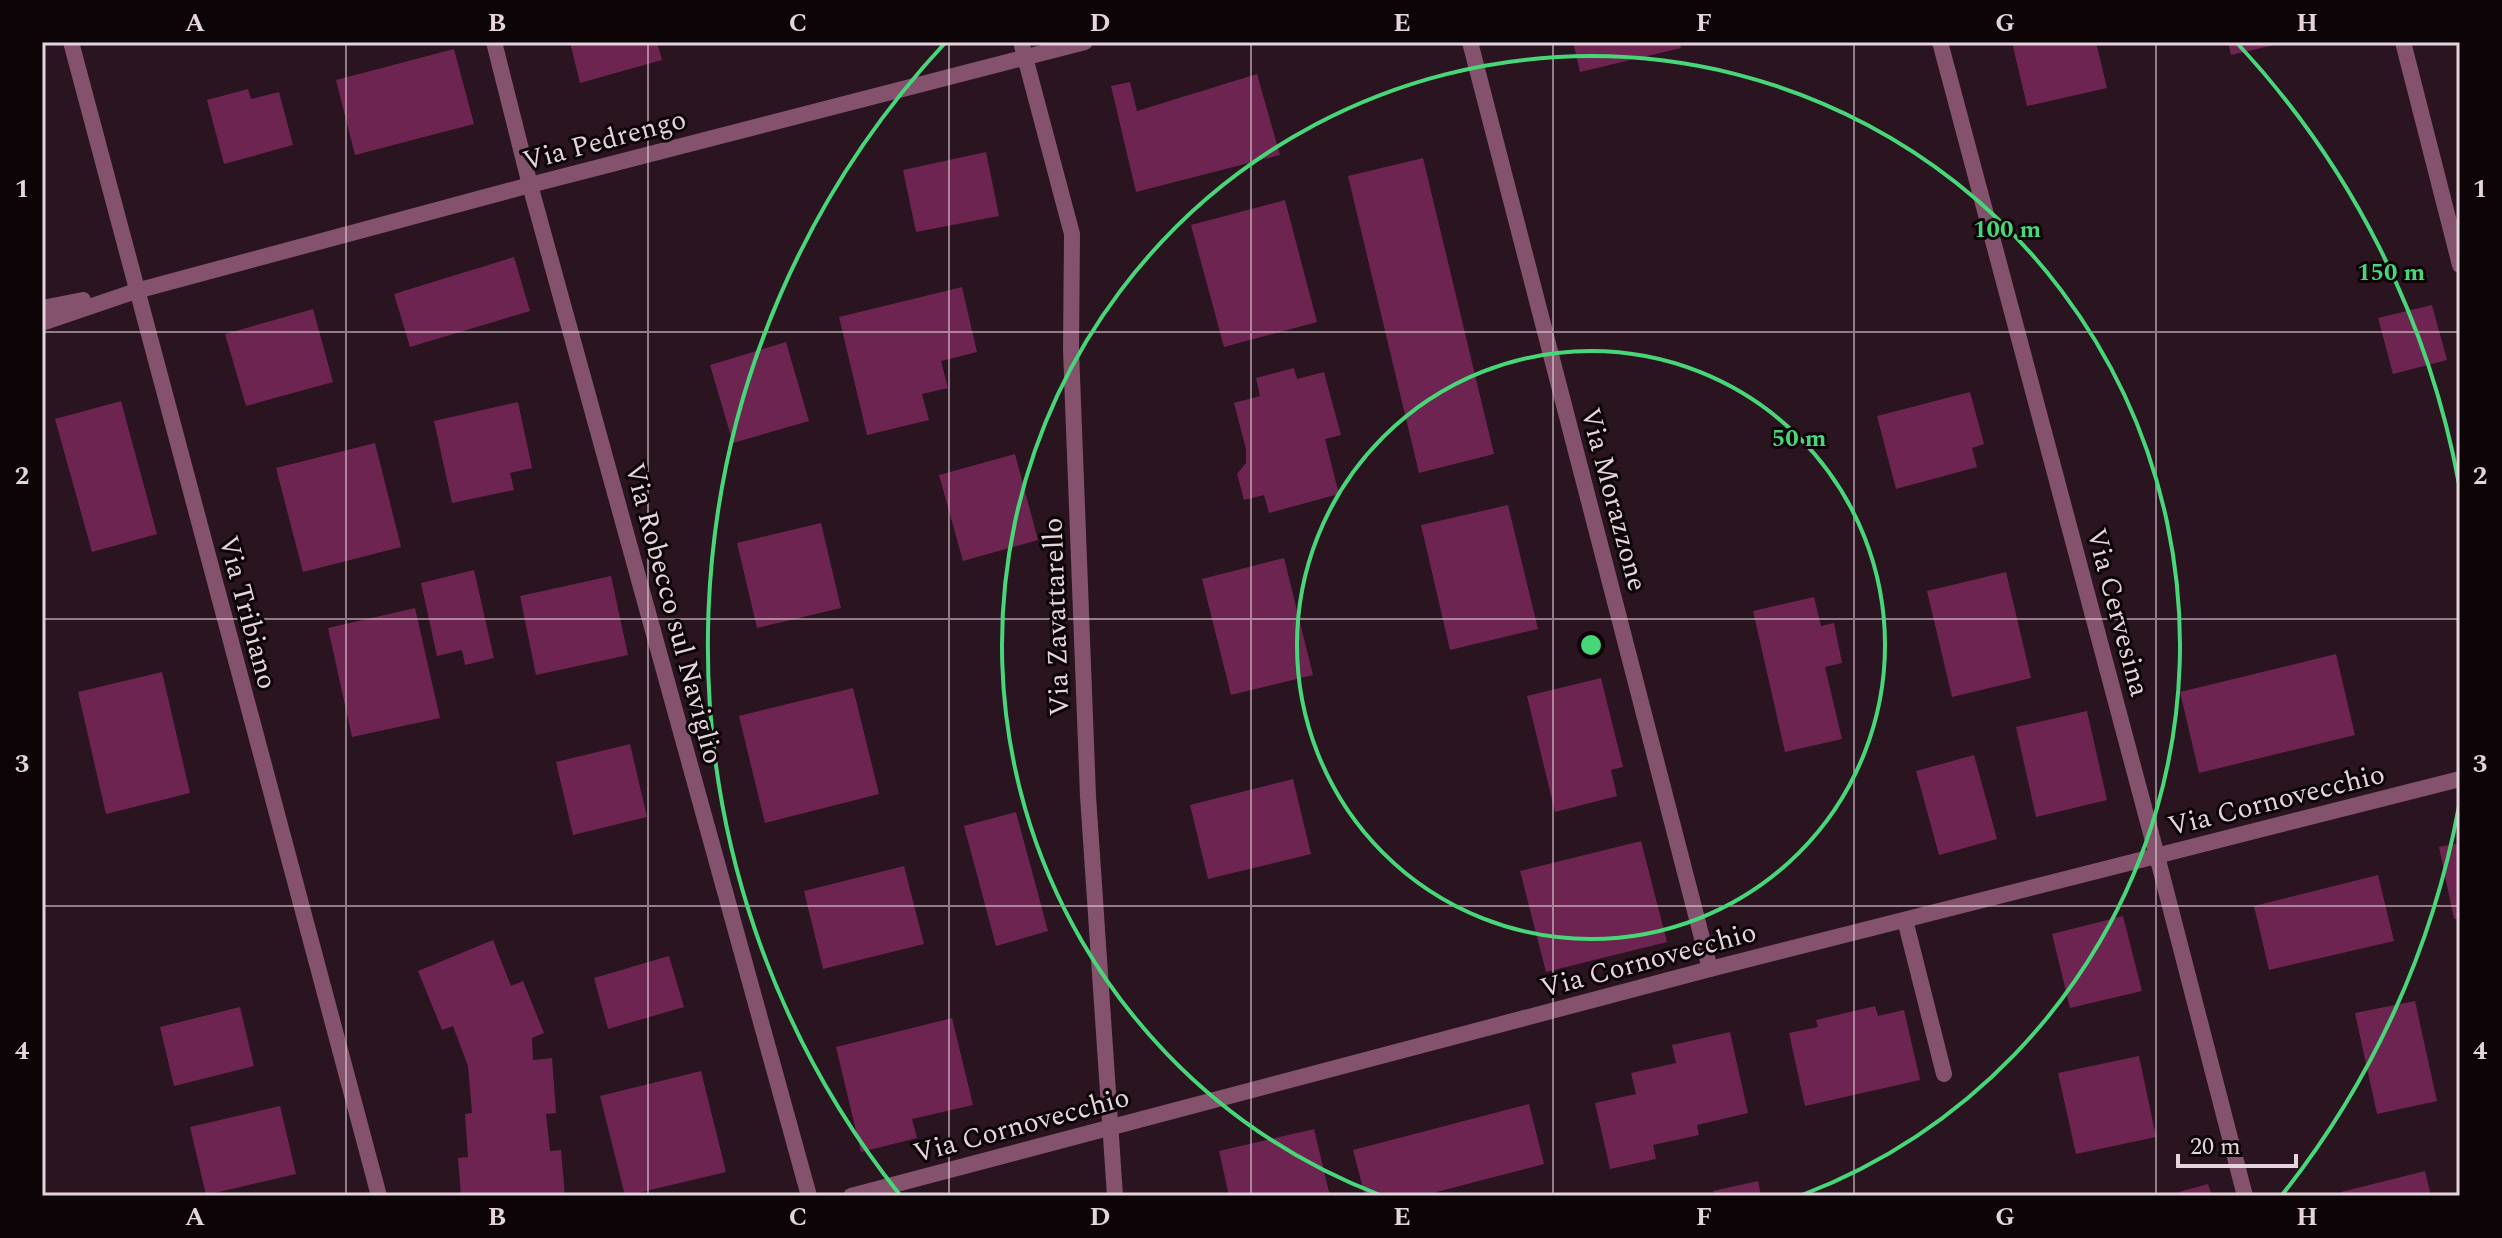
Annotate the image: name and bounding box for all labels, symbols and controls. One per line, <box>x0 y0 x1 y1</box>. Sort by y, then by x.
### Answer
text: A <box>185 3 205 43</box>
text: B <box>488 3 506 43</box>
text: C <box>789 3 807 43</box>
text: D <box>1090 3 1110 43</box>
text: E <box>1393 3 1411 43</box>
text: F <box>1696 3 1712 43</box>
text: G <box>1995 3 2015 43</box>
text: H <box>2296 3 2318 43</box>
street label: Via Pedrengo <box>518 98 691 183</box>
text: 1 <box>15 169 29 209</box>
text: 1 <box>2473 169 2487 209</box>
text: 100 m <box>1973 212 2041 248</box>
text: 150 m <box>2357 255 2425 291</box>
street label: Via Morazzone <box>1568 403 1659 596</box>
text: 50 m <box>1772 421 1827 457</box>
text: 2 <box>15 456 29 496</box>
text: 2 <box>2473 456 2487 496</box>
street label: Via Robecco sul Naviglio <box>613 458 734 769</box>
street label: Via Zavattarello <box>1032 517 1081 717</box>
street label: Via Cervesina <box>2074 523 2161 702</box>
street label: Via Tribiano <box>206 531 289 694</box>
centre of rings <box>1577 631 1605 659</box>
text: 3 <box>15 744 29 784</box>
text: 3 <box>2473 744 2487 784</box>
street label: Via Cornovecchio <box>2163 753 2389 848</box>
street label: Via Cornovecchio <box>1536 911 1761 1010</box>
text: 4 <box>15 1031 30 1071</box>
text: 4 <box>2473 1031 2488 1071</box>
street label: Via Cornovecchio <box>909 1076 1134 1175</box>
scale bar <box>2178 1118 2296 1168</box>
text: 20 m <box>2190 1129 2241 1165</box>
text: A <box>185 1197 205 1237</box>
text: B <box>488 1197 506 1237</box>
text: C <box>789 1197 807 1237</box>
text: D <box>1090 1197 1110 1237</box>
text: E <box>1393 1197 1411 1237</box>
text: F <box>1696 1197 1712 1237</box>
text: G <box>1995 1197 2015 1237</box>
text: H <box>2296 1197 2318 1237</box>

